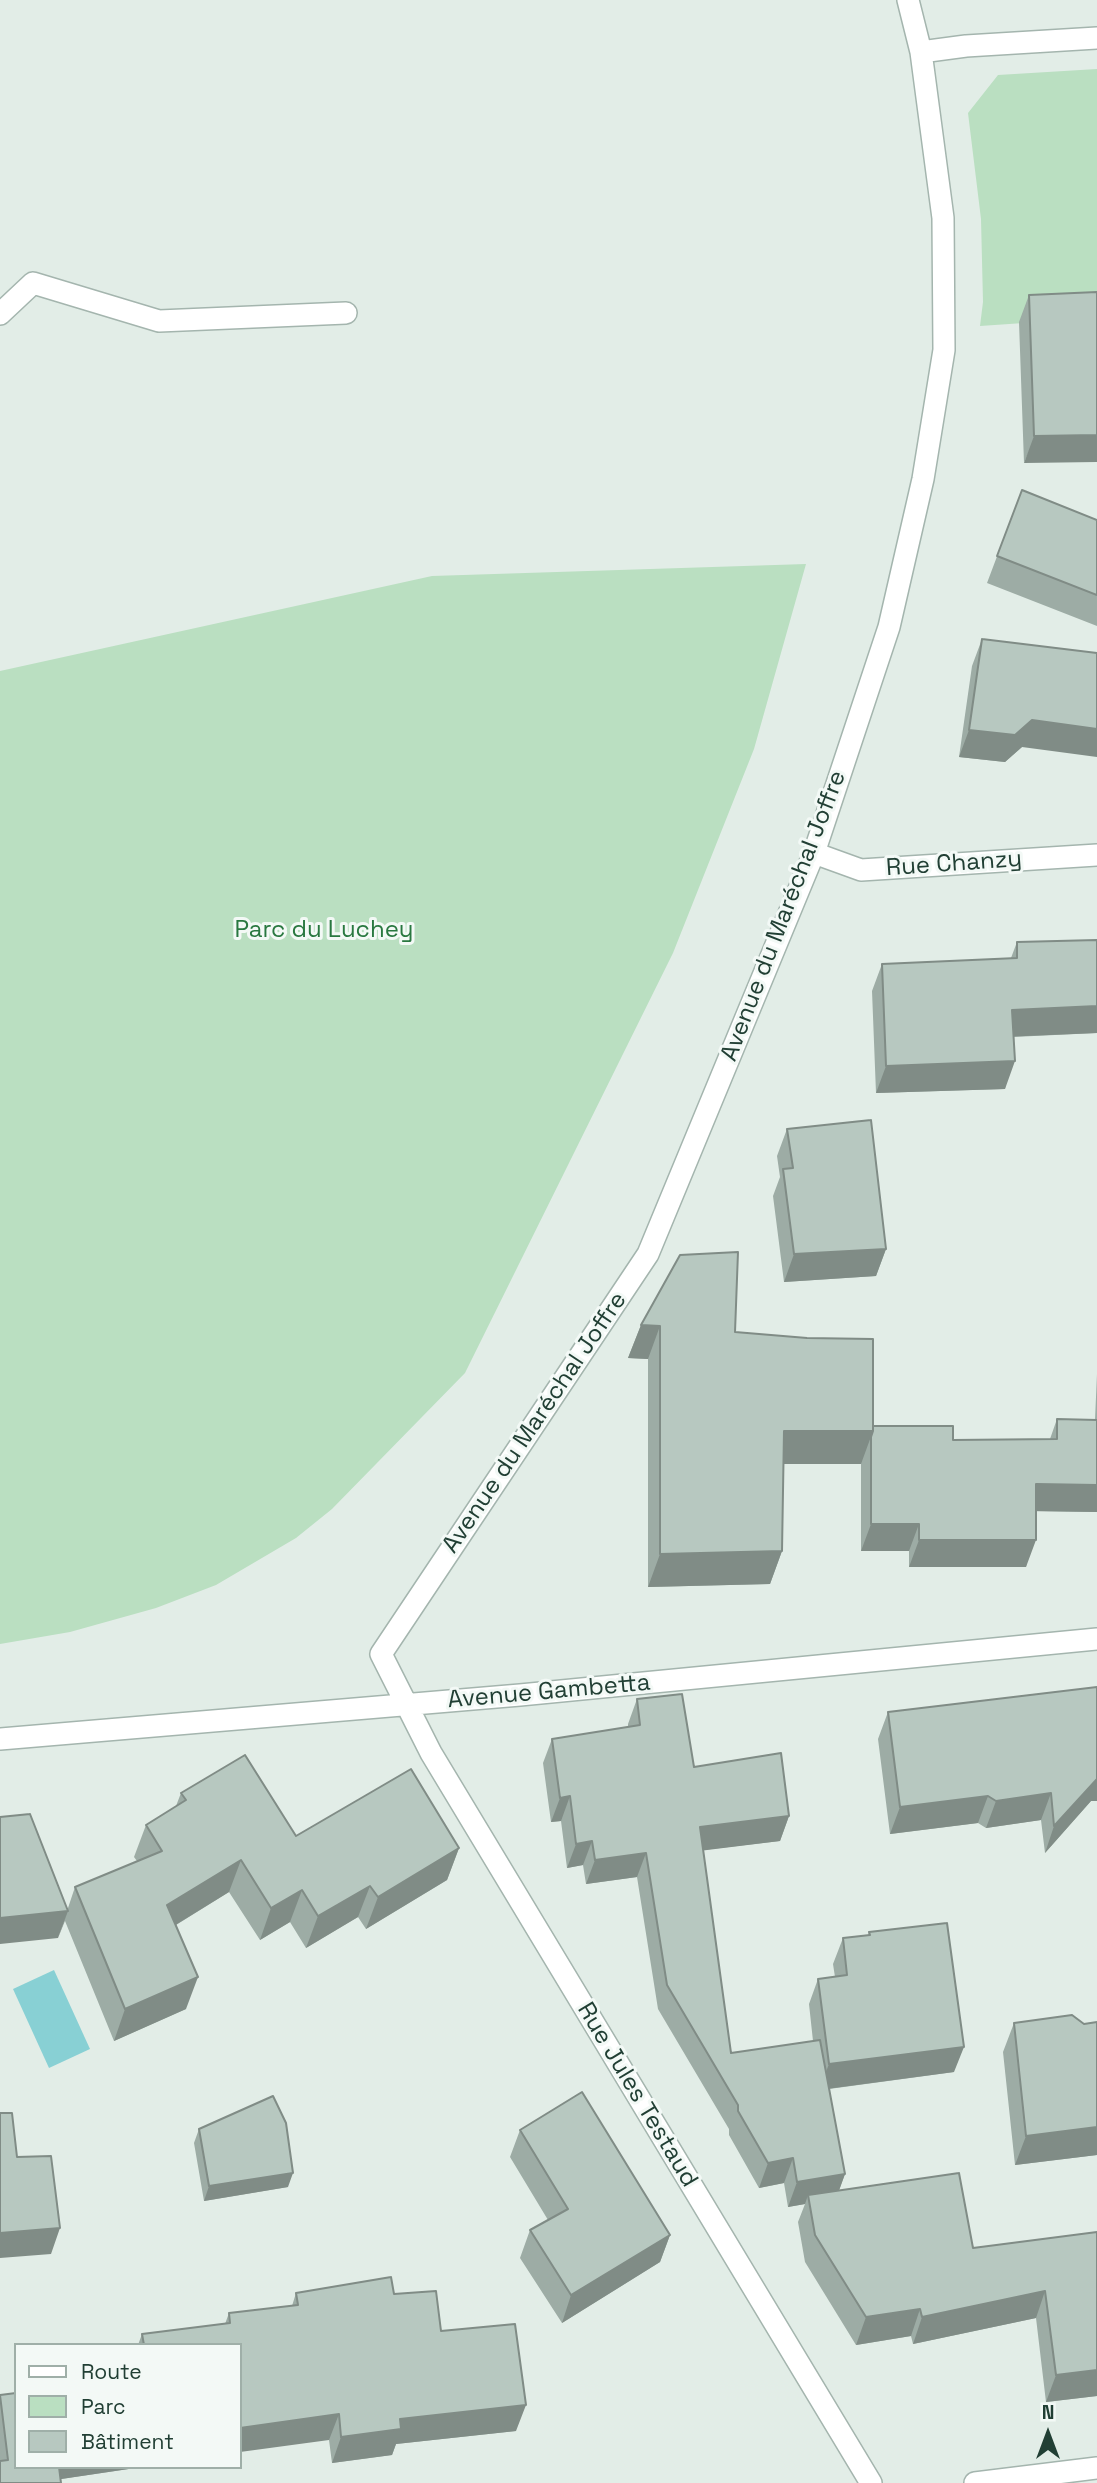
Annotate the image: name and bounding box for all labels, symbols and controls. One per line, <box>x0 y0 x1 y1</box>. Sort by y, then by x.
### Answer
street label: Avenue du Maréchal Joffre <box>715 767 853 1065</box>
street label: Rue Chanzy <box>885 845 1023 883</box>
park label: Parc du Luchey <box>234 916 414 944</box>
street label: Avenue du Maréchal Joffre <box>437 1287 633 1559</box>
street label: Avenue Gambetta <box>446 1669 652 1715</box>
street label: Rue Jules Testaud <box>570 1997 704 2193</box>
legend <box>14 2343 242 2469</box>
text: Route <box>81 2358 142 2385</box>
text: Parc <box>81 2393 126 2420</box>
north arrow <box>1013 2399 1083 2469</box>
text: N <box>1042 2400 1054 2425</box>
text: Bâtiment <box>81 2428 174 2455</box>

